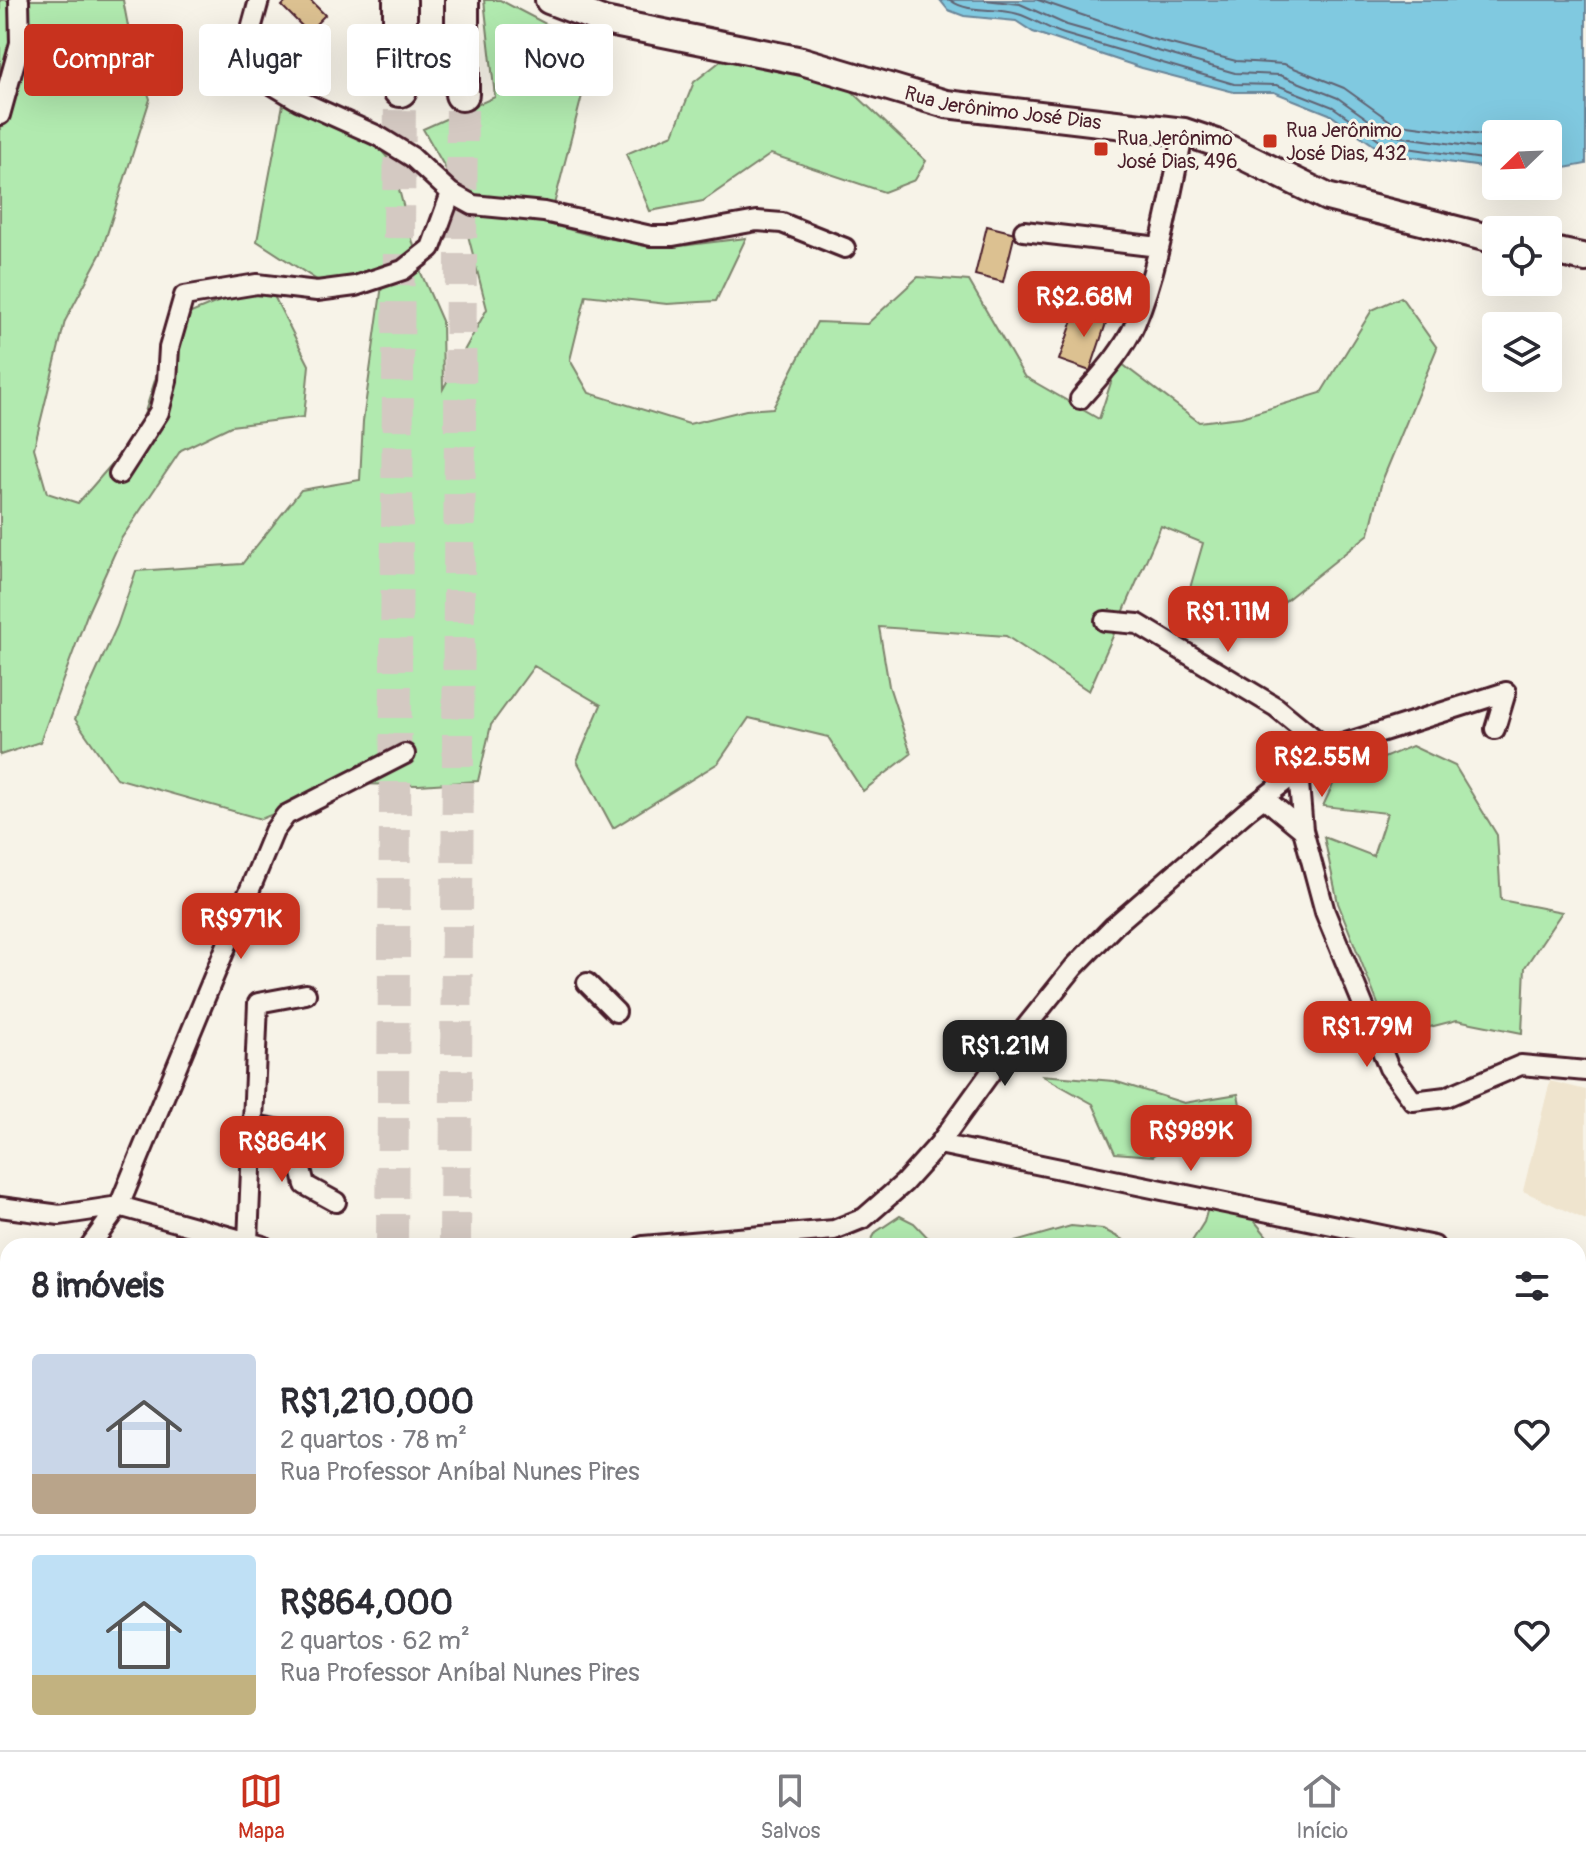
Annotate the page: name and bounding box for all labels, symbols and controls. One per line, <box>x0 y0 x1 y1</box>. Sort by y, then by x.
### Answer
chip: Comprar <box>24 24 183 96</box>
chip: Alugar <box>199 24 331 96</box>
chip: Filtros <box>347 24 479 96</box>
chip: Novo <box>495 24 613 96</box>
street label: Rua Jerônimo José Dias <box>901 80 1103 135</box>
place label: Rua Jerônimo José Dias, 432 <box>1286 118 1407 166</box>
north arrow <box>1482 120 1562 200</box>
map controls <box>1482 120 1562 392</box>
place label: Rua Jerônimo José Dias, 496 <box>1117 126 1238 174</box>
marker: Rua Jerônimo José Dias, 432 <box>1261 132 1279 150</box>
marker: Rua Jerônimo José Dias, 496 <box>1092 140 1110 158</box>
button: locate <box>1482 216 1562 296</box>
pin: R$2.68M <box>1010 271 1158 339</box>
text: R$2.68M <box>1036 281 1132 313</box>
button: layers <box>1482 312 1562 392</box>
pin: R$1.11M <box>1154 586 1302 654</box>
text: R$1.11M <box>1186 596 1270 628</box>
pin: R$2.55M <box>1248 731 1396 799</box>
text: R$2.55M <box>1274 741 1370 773</box>
pin: R$971K <box>176 893 306 961</box>
text: R$971K <box>200 903 282 935</box>
pin: R$1.79M <box>1293 1001 1441 1069</box>
text: R$1.79M <box>1322 1011 1412 1043</box>
pin: R$1.21M <box>931 1020 1079 1088</box>
text: R$1.21M <box>961 1030 1049 1062</box>
pin: R$989K <box>1126 1105 1256 1173</box>
text: R$989K <box>1149 1115 1233 1147</box>
pin: R$864K <box>217 1116 347 1184</box>
text: R$864K <box>238 1126 326 1158</box>
icon: filters <box>1510 1264 1554 1308</box>
text: 8 imóveis <box>32 1265 164 1308</box>
text: R$1,210,000 <box>280 1381 474 1424</box>
icon: home <box>96 1386 192 1482</box>
icon: heart <box>1510 1412 1554 1456</box>
text: 2 quartos · 78 m² <box>280 1424 467 1456</box>
text: Rua Professor Aníbal Nunes Pires <box>280 1456 640 1488</box>
text: R$864,000 <box>280 1582 453 1625</box>
icon: home <box>96 1587 192 1683</box>
icon: heart <box>1510 1613 1554 1657</box>
text: 2 quartos · 62 m² <box>280 1625 470 1657</box>
text: Rua Professor Aníbal Nunes Pires <box>280 1657 640 1689</box>
tab: Mapa <box>238 1769 285 1845</box>
tab: Salvos <box>761 1769 820 1845</box>
tab: Início <box>1296 1769 1348 1845</box>

